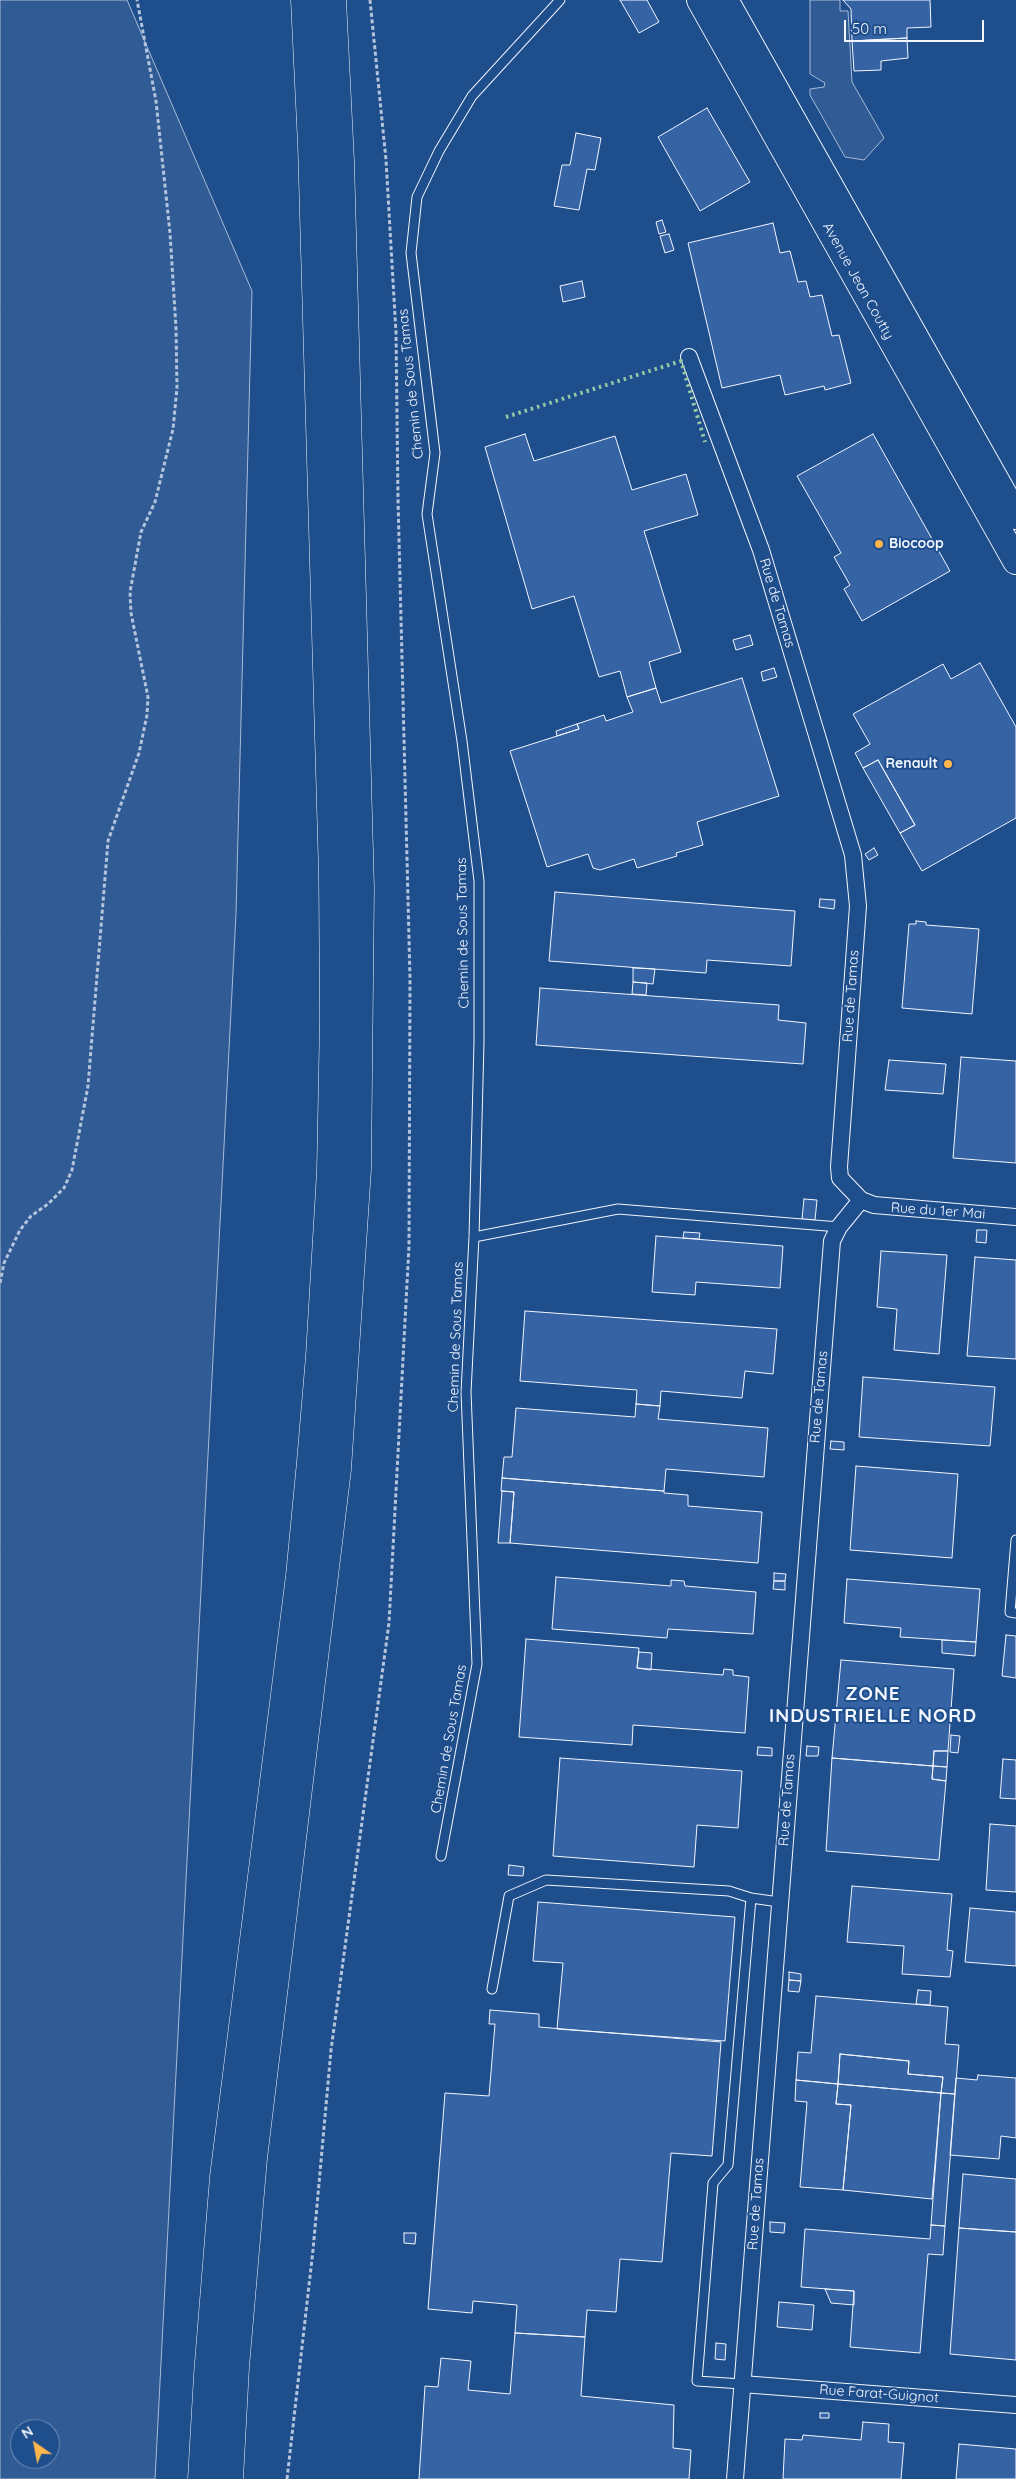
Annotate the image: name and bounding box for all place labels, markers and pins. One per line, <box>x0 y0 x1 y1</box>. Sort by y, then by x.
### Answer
place label: Biocoop <box>889 536 944 552</box>
marker: Biocoop <box>873 538 885 550</box>
place label: Renault <box>886 756 938 772</box>
marker: Renault <box>942 758 954 770</box>

